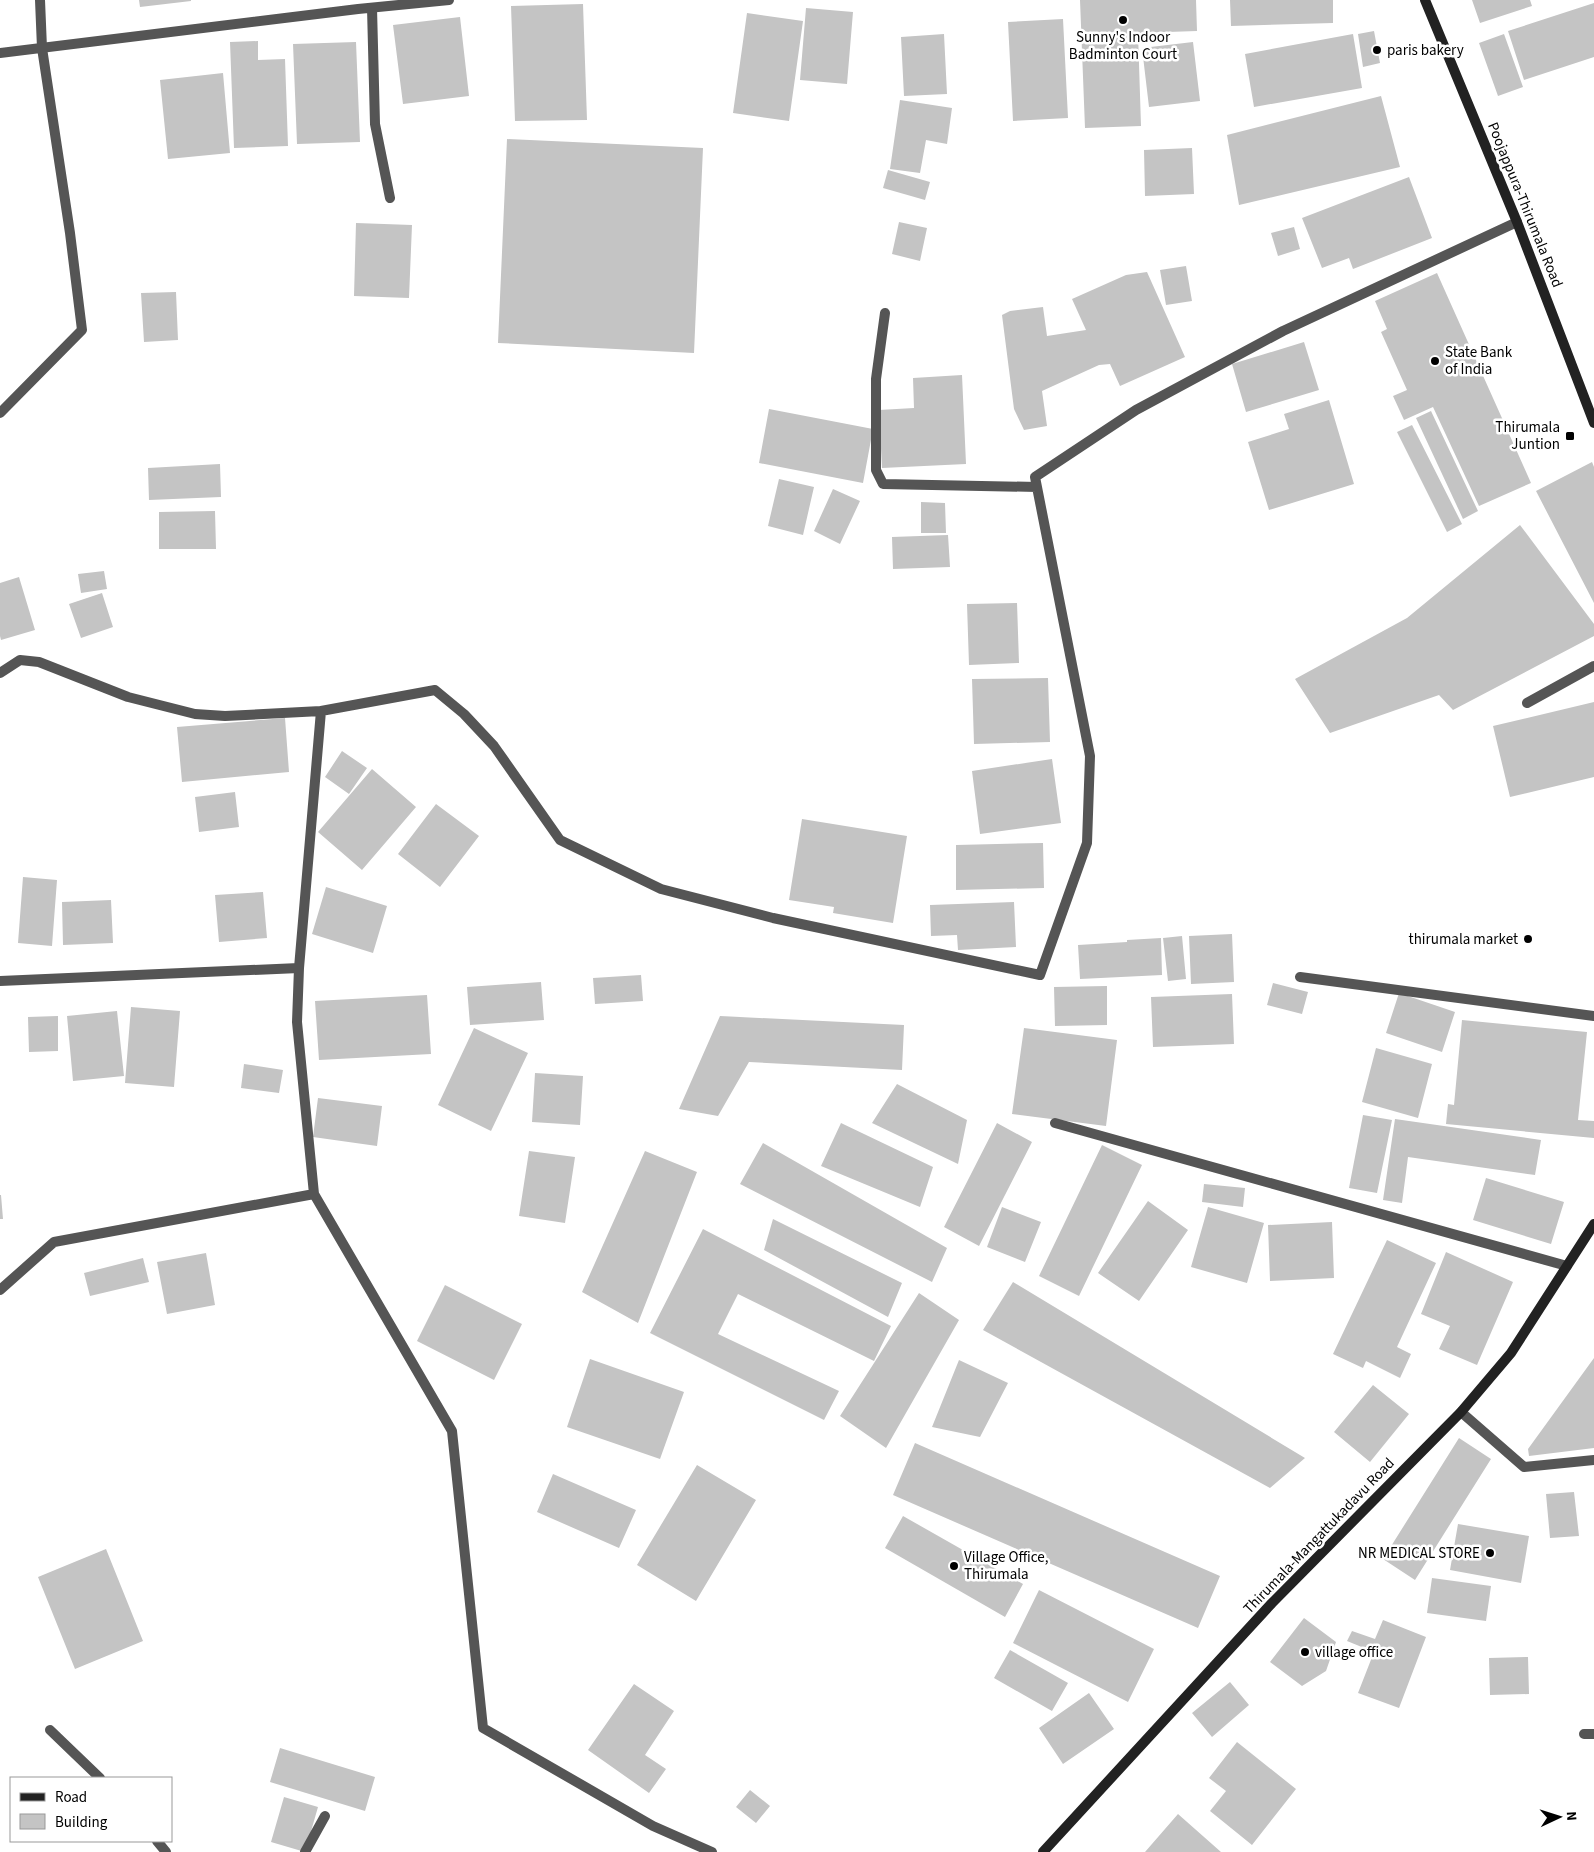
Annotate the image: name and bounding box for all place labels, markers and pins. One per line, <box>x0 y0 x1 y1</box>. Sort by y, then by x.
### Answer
marker: Sunny's Indoor Badminton Court <box>1117 14 1129 26</box>
place label: Sunny's Indoor Badminton Court <box>1069 27 1177 65</box>
place label: paris bakery <box>1387 40 1464 61</box>
marker: paris bakery <box>1371 44 1383 56</box>
place label: State Bank of India <box>1445 342 1513 380</box>
marker: State Bank of India <box>1429 355 1441 367</box>
place label: Thirumala Juntion <box>1495 417 1560 455</box>
marker: Thirumala Juntion <box>1564 430 1576 442</box>
place label: thirumala market <box>1409 929 1518 950</box>
marker: thirumala market <box>1522 933 1534 945</box>
place label: NR MEDICAL STORE <box>1358 1543 1480 1564</box>
place label: Village Office, Thirumala <box>964 1547 1048 1585</box>
marker: NR MEDICAL STORE <box>1484 1547 1496 1559</box>
marker: Village Office, Thirumala <box>948 1560 960 1572</box>
place label: village office <box>1315 1642 1393 1663</box>
marker: village office <box>1299 1646 1311 1658</box>

